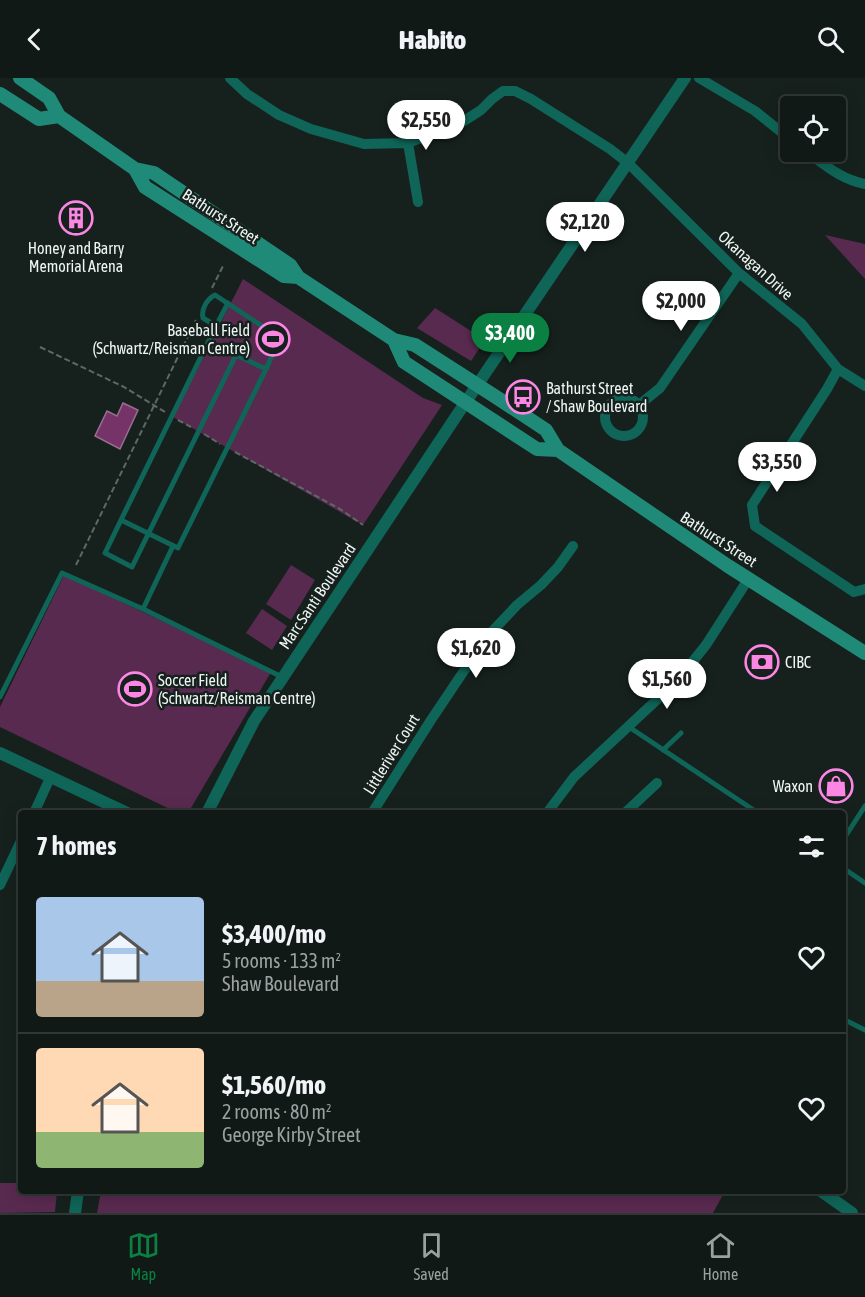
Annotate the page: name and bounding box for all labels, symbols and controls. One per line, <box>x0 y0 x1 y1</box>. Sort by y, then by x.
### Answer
icon: back <box>18 23 51 56</box>
icon: search <box>814 23 847 56</box>
text: Habito <box>399 24 466 55</box>
map controls <box>780 96 846 162</box>
button: locate <box>780 96 846 162</box>
pin: $2,550 <box>377 100 475 151</box>
text: $2,550 <box>401 108 451 131</box>
street label: Bathurst Street <box>179 185 263 248</box>
building icon: Honey and Barry Memorial Arena <box>58 200 94 236</box>
pin: $2,120 <box>536 202 634 253</box>
text: $2,120 <box>560 210 610 233</box>
street label: Okanagan Drive <box>714 227 797 304</box>
place label: Honey and Barry Memorial Arena <box>28 239 125 275</box>
pin: $2,000 <box>632 281 730 332</box>
text: $2,000 <box>656 289 706 312</box>
pin: $3,400 <box>461 313 559 364</box>
place label: Baseball Field (Schwartz/Reisman Centre) <box>92 321 250 358</box>
sports icon: Baseball Field (Schwartz/Reisman Centre) <box>255 321 291 357</box>
text: $3,400 <box>485 321 535 344</box>
bus stop icon: Bathurst Street / Shaw Boulevard <box>505 379 541 415</box>
place label: Bathurst Street / Shaw Boulevard <box>546 379 647 415</box>
pin: $3,550 <box>728 442 826 493</box>
text: $3,550 <box>752 450 802 473</box>
street label: Bathurst Street <box>677 508 761 571</box>
street label: Marc Santi Boulevard <box>275 540 359 652</box>
pin: $1,620 <box>427 628 525 679</box>
text: $1,620 <box>451 636 501 659</box>
bank icon: CIBC <box>744 644 780 680</box>
place label: CIBC <box>785 653 811 671</box>
pin: $1,560 <box>618 659 716 710</box>
text: $1,560 <box>642 667 692 690</box>
sports icon: Soccer Field (Schwartz/Reisman Centre) <box>117 671 153 707</box>
place label: Soccer Field (Schwartz/Reisman Centre) <box>158 671 316 708</box>
street label: Littleriver Court <box>359 710 423 797</box>
shop icon: Waxon <box>818 768 854 804</box>
place label: Waxon <box>773 777 813 795</box>
icon: filters <box>795 830 828 863</box>
text: 7 homes <box>36 831 116 861</box>
text: $3,400/mo <box>222 919 326 949</box>
icon: home <box>84 921 156 993</box>
icon: heart <box>795 941 828 974</box>
text: 5 rooms · 133 m² <box>222 949 341 972</box>
text: Shaw Boulevard <box>222 972 339 995</box>
text: $1,560/mo <box>222 1070 326 1100</box>
icon: home <box>84 1072 156 1144</box>
icon: heart <box>795 1092 828 1125</box>
text: 2 rooms · 80 m² <box>222 1100 332 1123</box>
text: George Kirby Street <box>222 1123 361 1146</box>
tab: Map <box>127 1229 160 1283</box>
tab: Saved <box>414 1229 449 1283</box>
tab: Home <box>703 1229 738 1283</box>

